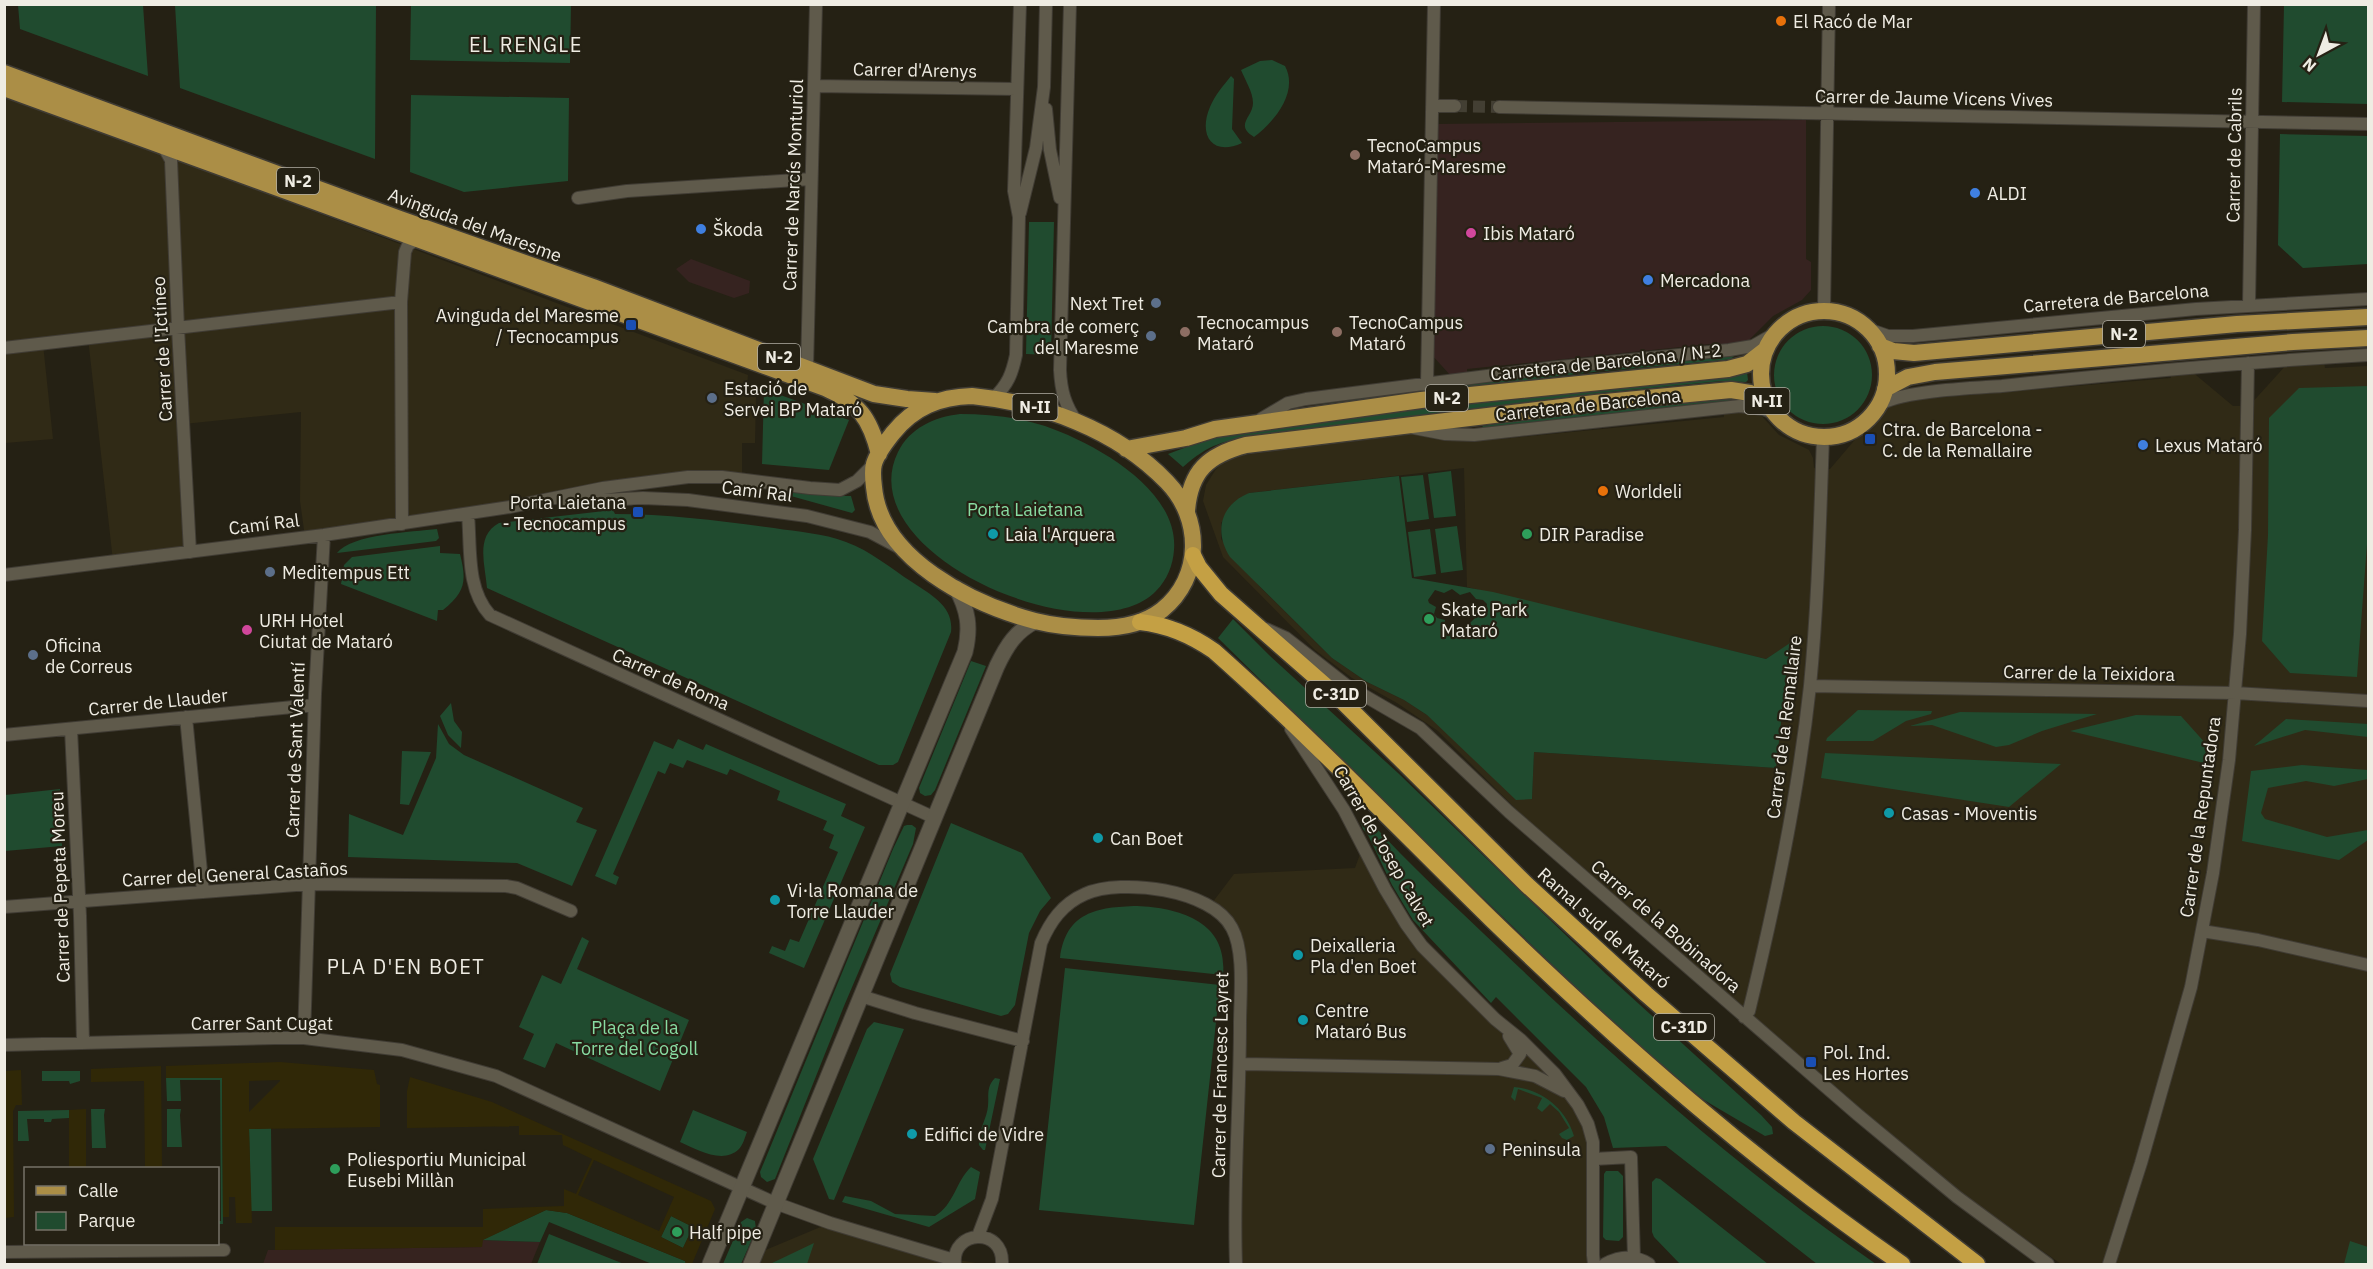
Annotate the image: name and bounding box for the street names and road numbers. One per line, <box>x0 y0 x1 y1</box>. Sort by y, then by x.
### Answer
street label: Carrer d'Arenys <box>853 57 977 83</box>
street label: Carrer de Narcís Monturiol <box>778 78 808 291</box>
street label: Carrer de Jaume Vicens Vives <box>1815 84 2053 112</box>
street label: Carrer de Cabrils <box>2221 87 2247 223</box>
road number: N-2 <box>277 168 319 194</box>
street label: Avinguda del Maresme <box>385 183 565 267</box>
street label: Carrer de l'Ictíneo <box>147 276 177 422</box>
street label: Carretera de Barcelona <box>2022 278 2210 318</box>
road number: N-2 <box>2103 321 2145 347</box>
street label: Carretera de Barcelona / N-2 <box>1489 338 1723 386</box>
road number: N-2 <box>758 344 800 370</box>
street label: Carretera de Barcelona <box>1494 384 1682 426</box>
road number: N-2 <box>1426 385 1468 411</box>
road number: N-II <box>1744 388 1790 414</box>
road number: N-II <box>1012 394 1058 420</box>
street label: Camí Ral <box>720 475 794 507</box>
street label: Camí Ral <box>227 508 301 540</box>
street label: Carrer de la Remallaire <box>1761 634 1807 820</box>
street label: Carrer de Roma <box>609 643 734 715</box>
street label: Carrer de la Teixidora <box>2003 660 2175 686</box>
street label: Carrer de Sant Valentí <box>280 661 310 838</box>
road number: C-31D <box>1306 681 1366 707</box>
street label: Carrer de Llauder <box>87 683 229 721</box>
street label: Carrer de la Repuntadora <box>2175 715 2226 919</box>
street label: Carrer de Josep Calvet <box>1328 761 1440 931</box>
street label: Carrer de Pepeta Moreu <box>45 791 75 983</box>
street label: Carrer de la Bobinadora <box>1586 855 1746 998</box>
street label: Carrer del General Castaños <box>121 857 349 891</box>
street label: Ramal sud de Mataró <box>1533 862 1675 994</box>
street label: Carrer de Francesc Layret <box>1207 972 1233 1178</box>
street label: Carrer Sant Cugat <box>191 1012 333 1035</box>
road number: C-31D <box>1654 1014 1714 1040</box>

